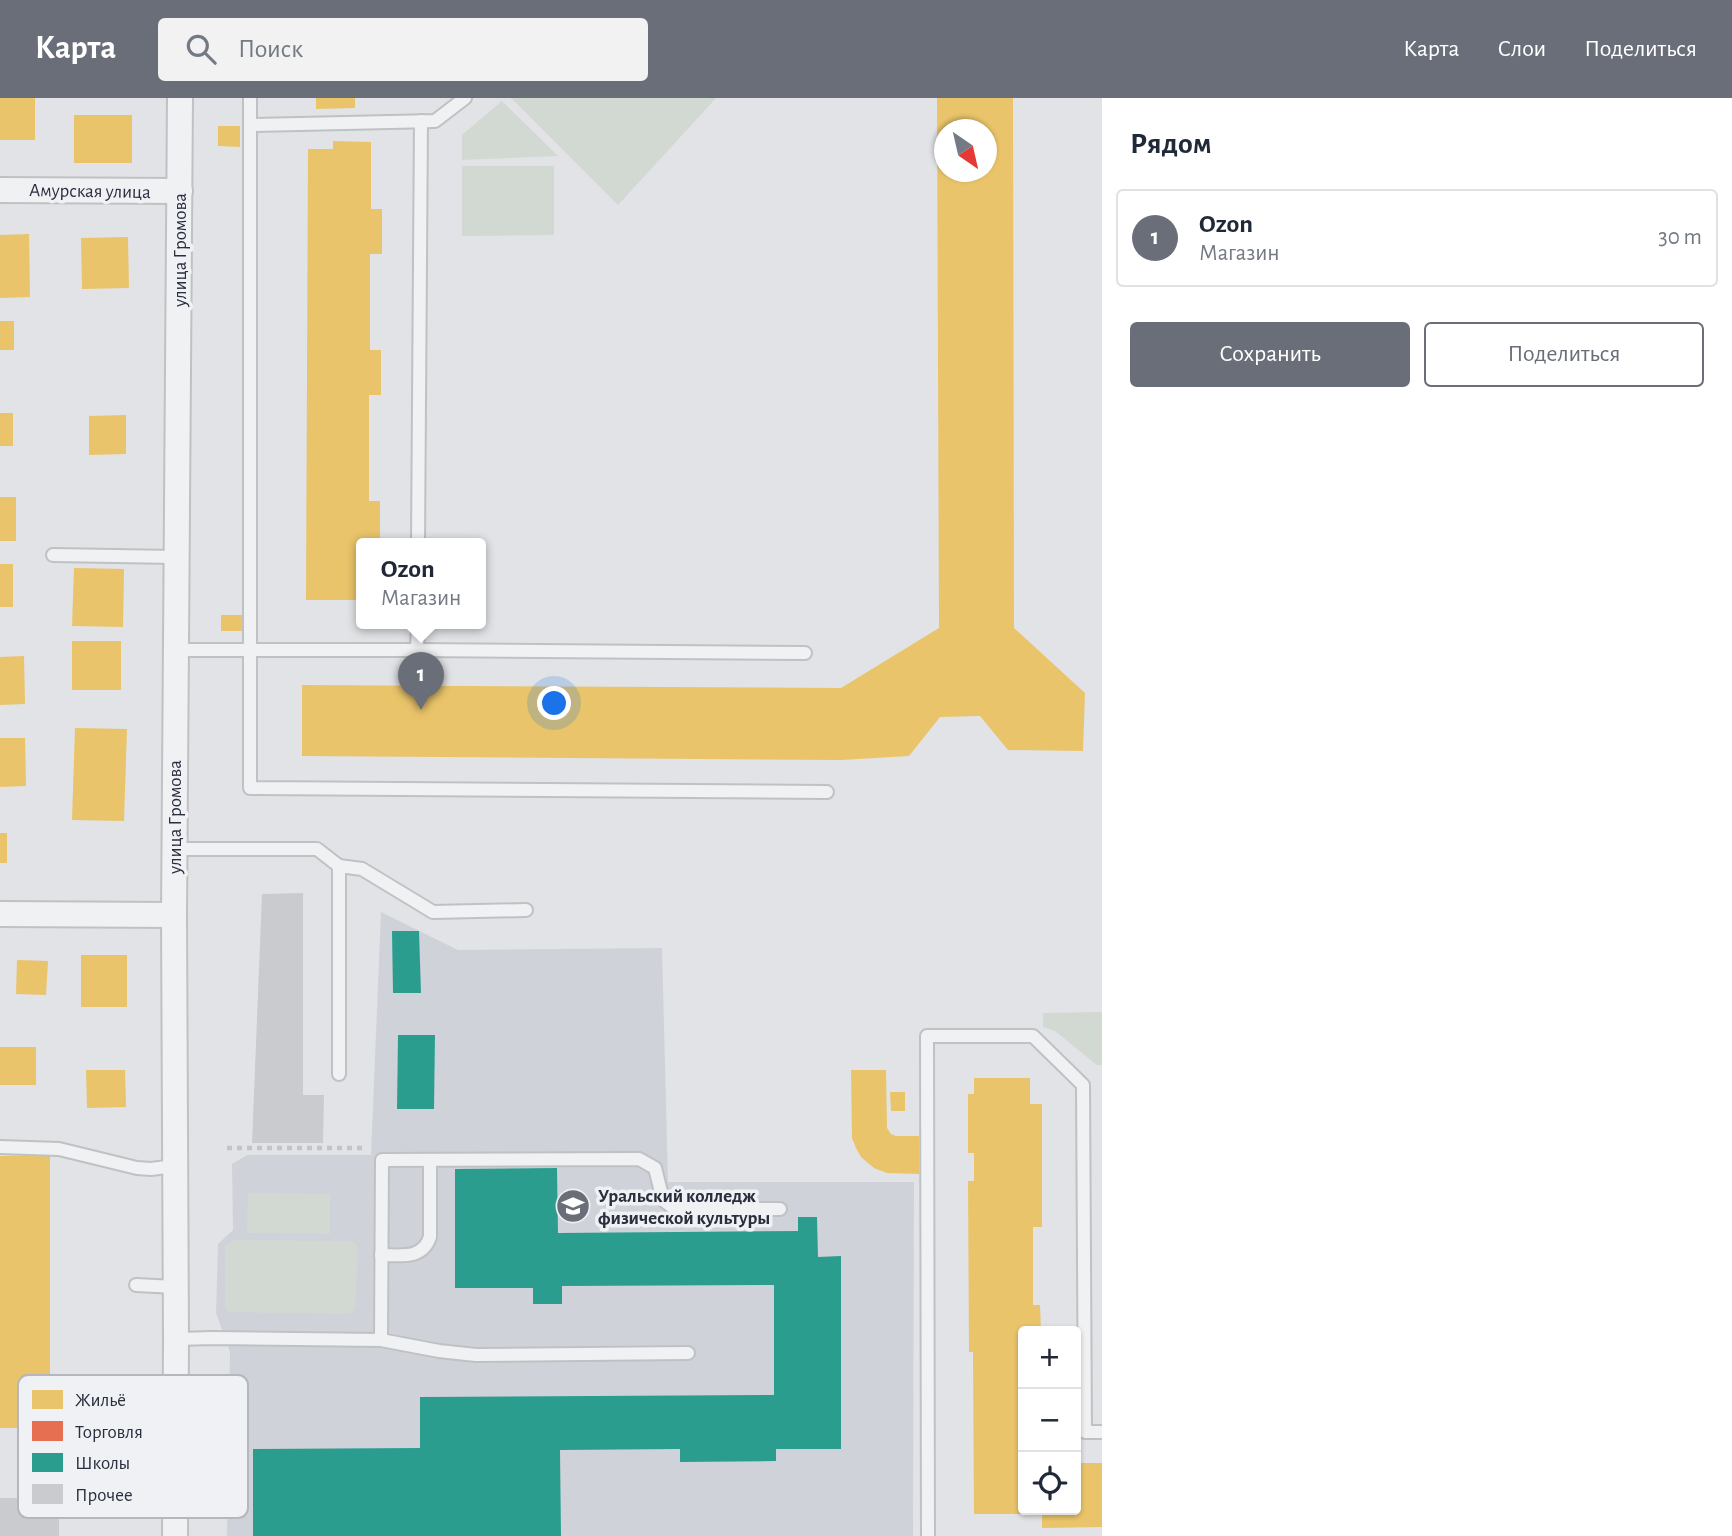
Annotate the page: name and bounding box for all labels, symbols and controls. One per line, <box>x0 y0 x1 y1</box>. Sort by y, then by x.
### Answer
search box <box>158 18 648 81</box>
icon: search <box>182 30 220 68</box>
text: Карта <box>35 32 116 65</box>
text: Поиск <box>238 36 303 62</box>
text: Карта <box>1403 37 1459 61</box>
text: Слои <box>1497 37 1546 61</box>
text: Поделиться <box>1584 37 1697 61</box>
north arrow <box>934 119 997 182</box>
text: Рядом <box>1130 129 1212 159</box>
street label: Амурская улица <box>29 181 151 202</box>
street label: улица Громова <box>171 193 190 308</box>
text: Ozon <box>1199 211 1253 237</box>
text: 1 <box>1151 226 1159 249</box>
text: 30 m <box>1658 226 1702 249</box>
text: Магазин <box>1199 242 1280 265</box>
button: Сохранить <box>1130 322 1410 387</box>
button: Поделиться <box>1424 322 1704 387</box>
popup <box>356 538 486 629</box>
text: Ozon <box>381 556 435 582</box>
text: Магазин <box>381 587 461 610</box>
pin: 1 <box>398 652 444 710</box>
your location <box>537 686 571 720</box>
street label: улица Громова <box>166 760 185 875</box>
school or university icon: Уральский колледж физической культуры <box>554 1187 592 1225</box>
place label: Уральский колледж физической культуры <box>598 1187 770 1228</box>
map controls <box>1018 1326 1081 1515</box>
button: + <box>1018 1326 1081 1389</box>
legend <box>18 1375 248 1518</box>
button: − <box>1018 1389 1081 1452</box>
text: Жильё <box>75 1391 126 1410</box>
text: Торговля <box>75 1423 143 1442</box>
button: locate <box>1018 1452 1081 1515</box>
text: Школы <box>75 1454 130 1473</box>
text: Прочее <box>75 1486 133 1505</box>

